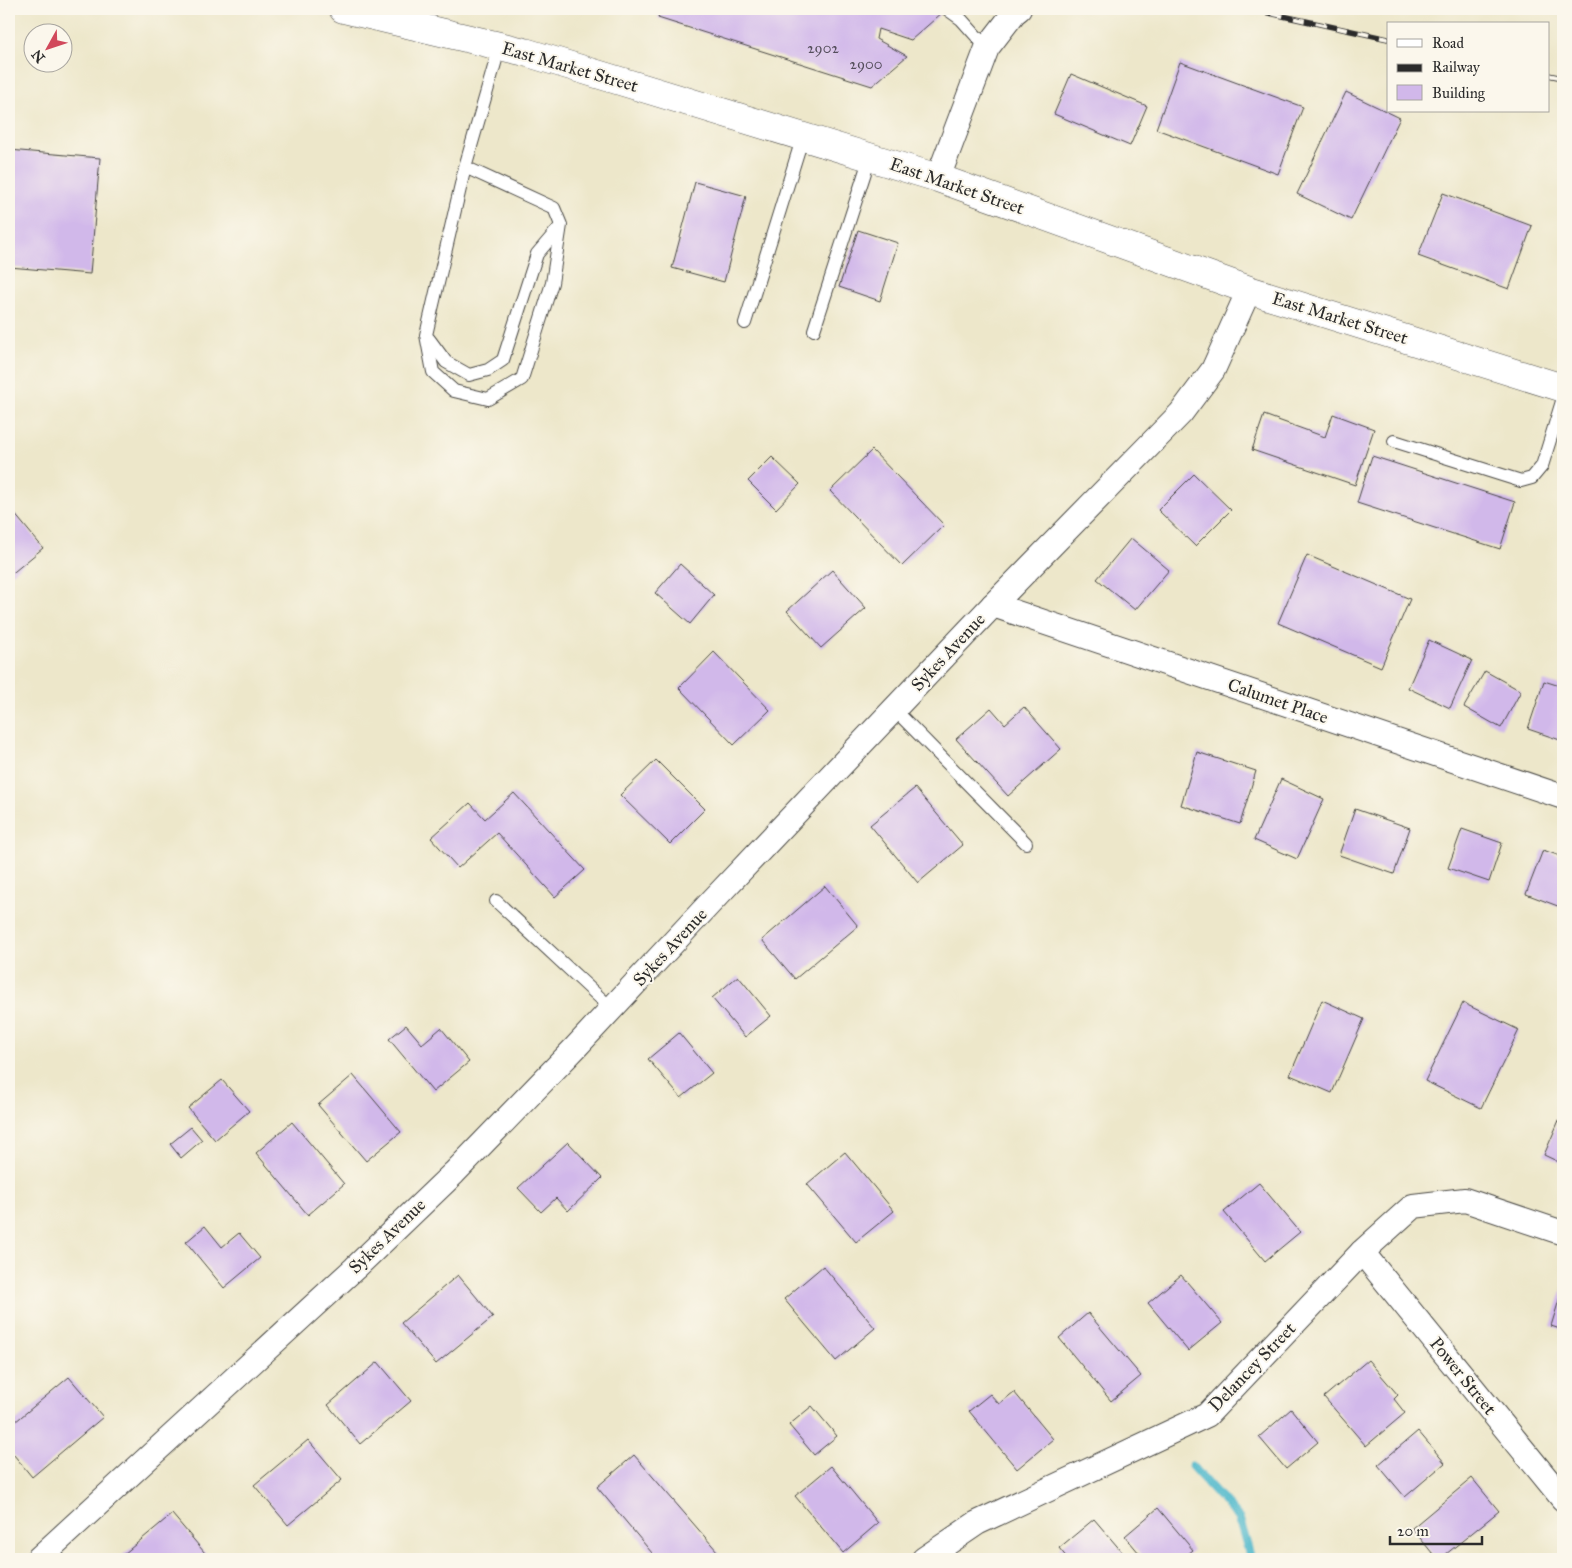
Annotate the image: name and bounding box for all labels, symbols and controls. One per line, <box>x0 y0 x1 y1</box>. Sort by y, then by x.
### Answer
north arrow <box>22 22 72 72</box>
legend <box>1387 22 1550 112</box>
text: Road <box>1432 34 1464 52</box>
street label: East Market Street <box>499 37 641 97</box>
house number: 2902 <box>807 39 839 57</box>
text: N <box>28 46 49 66</box>
house number: 2900 <box>850 55 882 73</box>
text: Railway <box>1432 58 1481 76</box>
text: Building <box>1432 84 1486 102</box>
street label: East Market Street <box>887 153 1028 220</box>
street label: East Market Street <box>1269 287 1411 349</box>
street label: Sykes Avenue <box>906 608 990 696</box>
street label: Calumet Place <box>1225 674 1331 728</box>
street label: Sykes Avenue <box>628 903 712 991</box>
street label: Sykes Avenue <box>344 1194 430 1278</box>
street label: Delancey Street <box>1204 1317 1301 1416</box>
street label: Power Street <box>1425 1333 1501 1420</box>
scale bar <box>1390 1513 1482 1545</box>
text: 20 m <box>1397 1522 1429 1540</box>

